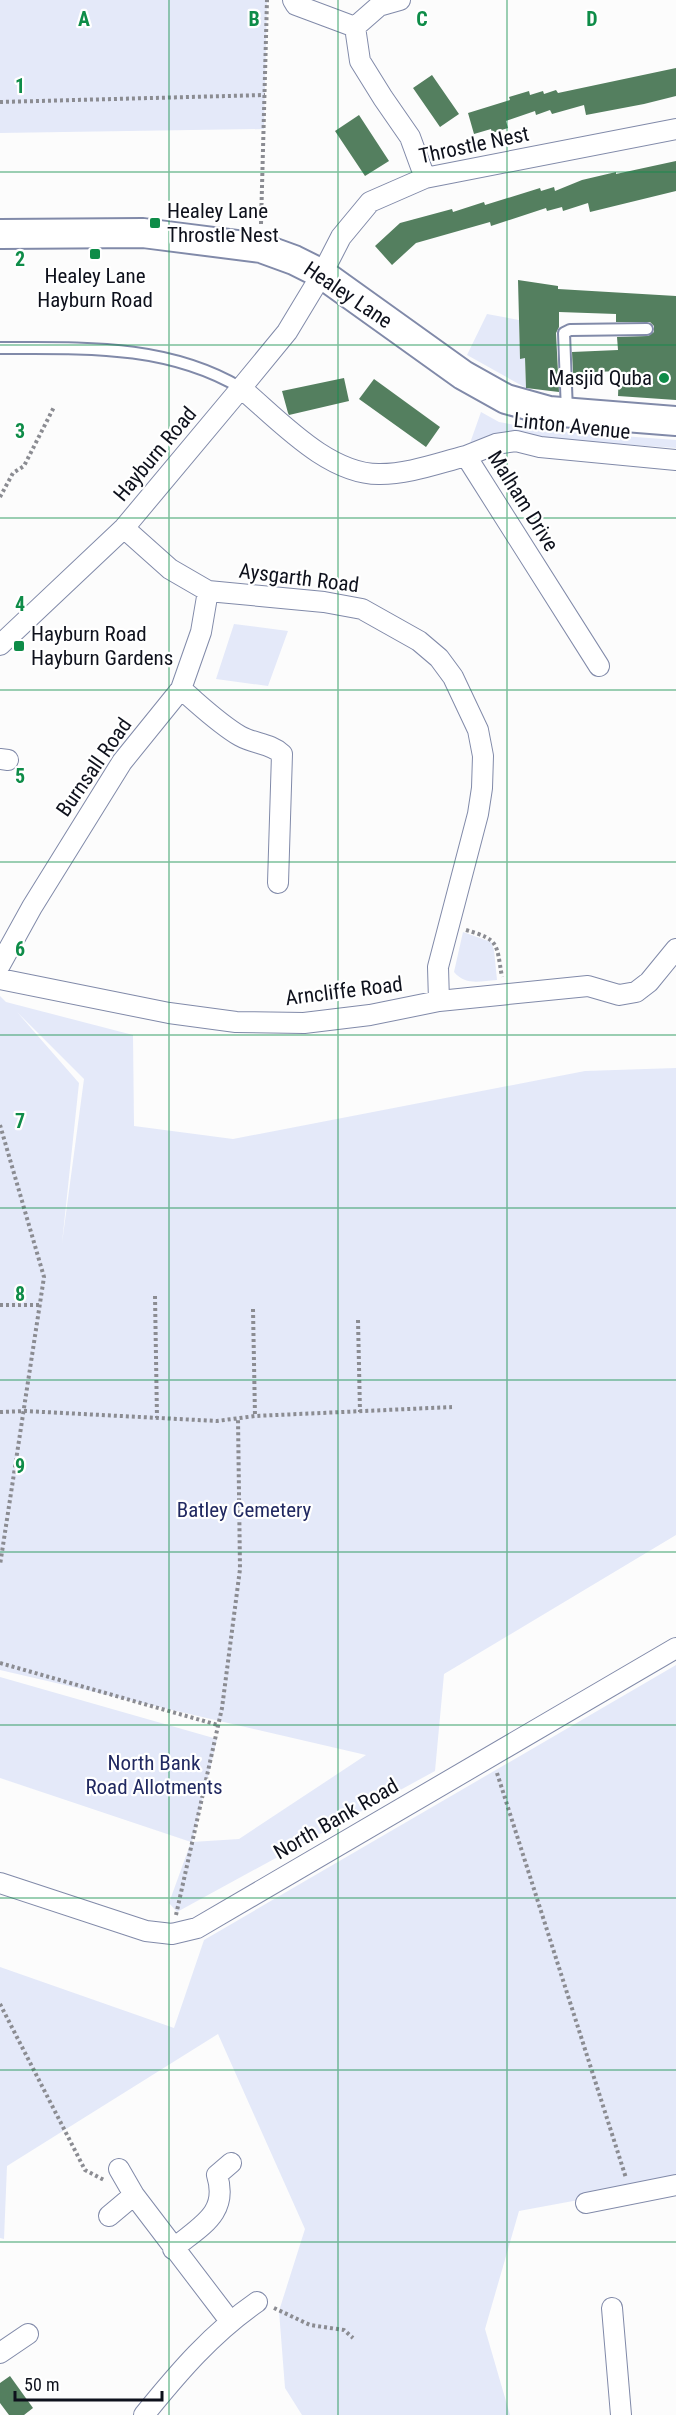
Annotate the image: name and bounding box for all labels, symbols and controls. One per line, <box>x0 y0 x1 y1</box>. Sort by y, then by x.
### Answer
text: A <box>78 7 90 31</box>
text: B <box>248 7 260 31</box>
text: C <box>416 7 428 31</box>
text: D <box>586 7 598 31</box>
text: 1 <box>15 74 25 98</box>
street label: Throstle Nest <box>417 122 531 168</box>
place label: Healey Lane Throstle Nest <box>167 199 279 247</box>
marker: Healey Lane Throstle Nest <box>148 216 162 230</box>
text: 2 <box>15 247 25 271</box>
marker: Healey Lane Hayburn Road <box>88 247 102 261</box>
street label: Healey Lane <box>299 257 397 333</box>
place label: Healey Lane Hayburn Road <box>37 264 153 312</box>
place label: Masjid Quba <box>549 366 652 390</box>
marker: Masjid Quba <box>657 371 671 385</box>
street label: Hayburn Road <box>109 402 201 506</box>
street label: Linton Avenue <box>513 408 632 444</box>
text: 3 <box>15 419 25 443</box>
street label: Malham Drive <box>483 447 563 556</box>
street label: Aysgarth Road <box>238 559 360 597</box>
text: 4 <box>15 592 25 616</box>
place label: Hayburn Road Hayburn Gardens <box>31 622 173 670</box>
marker: Hayburn Road Hayburn Gardens <box>12 639 26 653</box>
street label: Burnsall Road <box>51 713 137 821</box>
text: 5 <box>15 764 25 788</box>
text: 6 <box>15 937 25 961</box>
street label: Arncliffe Road <box>284 972 404 1010</box>
text: 7 <box>15 1109 25 1133</box>
text: 8 <box>15 1282 25 1306</box>
text: 9 <box>15 1454 25 1478</box>
park label: Batley Cemetery <box>177 1498 312 1522</box>
park label: North Bank Road Allotments <box>85 1751 223 1799</box>
street label: North Bank Road <box>269 1774 403 1864</box>
scale bar <box>15 2364 162 2402</box>
text: 50 m <box>24 2374 59 2395</box>

